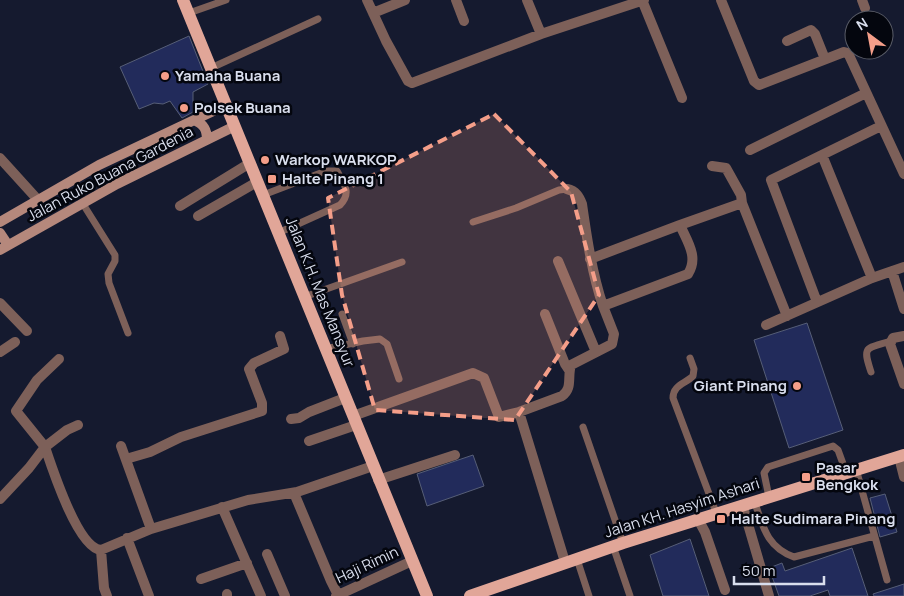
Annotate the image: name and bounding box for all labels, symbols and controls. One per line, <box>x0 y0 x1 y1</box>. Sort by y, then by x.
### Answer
north arrow <box>844 10 894 60</box>
text: N <box>853 13 871 34</box>
place label: Yamaha Buana <box>175 65 280 86</box>
marker: Yamaha Buana <box>159 70 171 82</box>
place label: Polsek Buana <box>194 97 291 118</box>
marker: Polsek Buana <box>178 102 190 114</box>
street label: Jalan Ruko Buana Gardenia <box>23 121 197 226</box>
place label: Warkop WARKOP <box>275 149 397 170</box>
marker: Warkop WARKOP <box>259 154 271 166</box>
place label: Halte Pinang 1 <box>282 168 384 189</box>
marker: Halte Pinang 1 <box>266 173 278 185</box>
street label: Jalan K.H. Mas Mansyur <box>281 214 360 371</box>
place label: Giant Pinang <box>694 375 787 396</box>
marker: Giant Pinang <box>791 380 803 392</box>
place label: Pasar Bengkok <box>816 457 879 495</box>
marker: Pasar Bengkok <box>800 471 812 483</box>
street label: Jalan KH. Hasyim Ashari <box>602 473 762 543</box>
place label: Halte Sudimara Pinang <box>731 508 895 529</box>
marker: Halte Sudimara Pinang <box>715 513 727 525</box>
street label: Haji Rimin <box>332 541 402 588</box>
scale bar <box>734 554 824 586</box>
text: 50 m <box>742 560 776 581</box>

